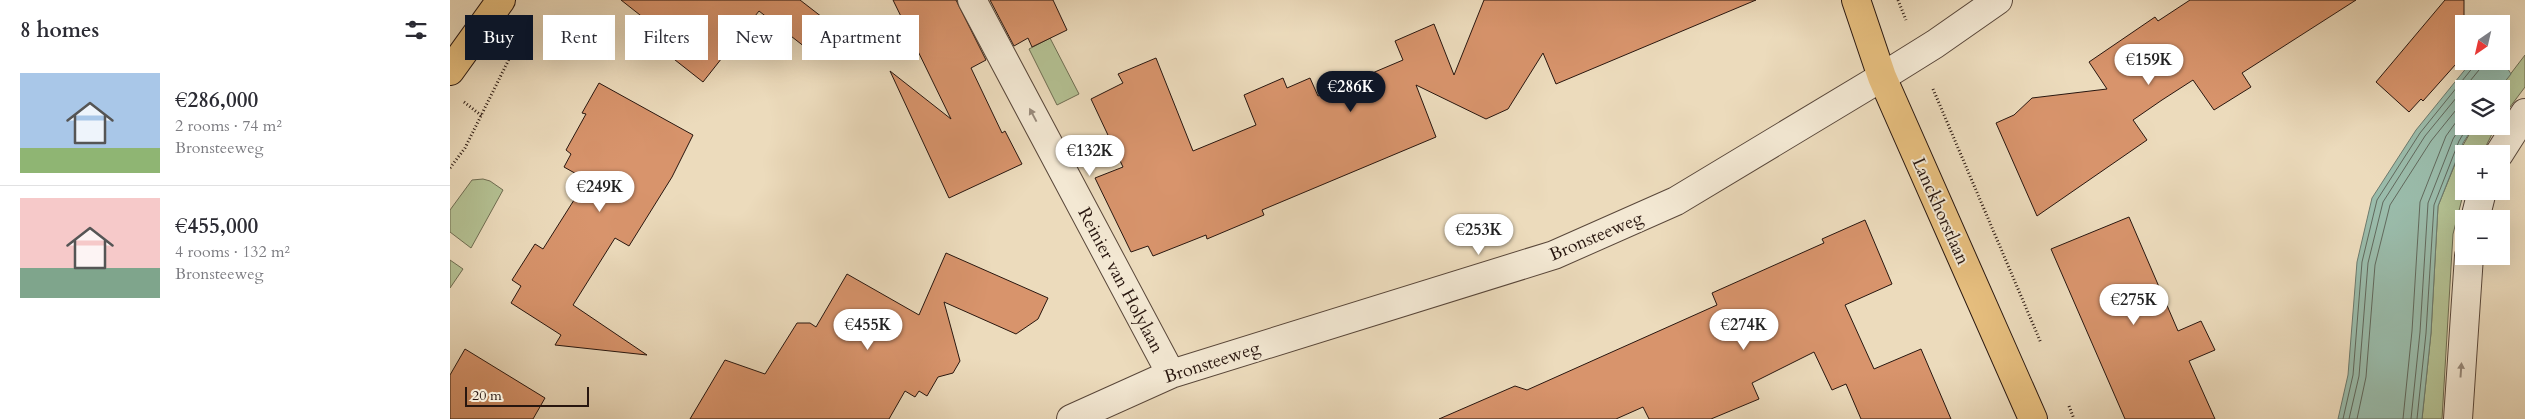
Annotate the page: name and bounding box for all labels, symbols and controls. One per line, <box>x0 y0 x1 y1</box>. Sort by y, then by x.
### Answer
chip: Buy <box>465 15 533 60</box>
chip: Rent <box>543 15 615 60</box>
chip: Filters <box>625 15 708 60</box>
chip: New <box>718 15 792 60</box>
chip: Apartment <box>802 15 919 60</box>
north arrow <box>2455 15 2510 70</box>
map controls <box>2455 15 2510 265</box>
text: 8 homes <box>20 16 99 45</box>
icon: filters <box>402 16 430 44</box>
pin: €159K <box>2114 44 2184 86</box>
text: €159K <box>2125 49 2173 71</box>
pin: €286K <box>1316 70 1386 113</box>
text: €286K <box>1327 76 1375 98</box>
button: layers <box>2455 80 2510 135</box>
text: €286,000 <box>175 86 258 115</box>
icon: home <box>60 93 120 153</box>
one-way arrow <box>1029 107 1037 122</box>
text: 2 rooms · 74 m² <box>175 115 282 137</box>
pin: €132K <box>1055 134 1125 177</box>
text: Bronsteeweg <box>175 137 263 159</box>
text: €132K <box>1066 140 1114 162</box>
button: + <box>2455 145 2510 200</box>
street label: Lanckhorstlaan <box>1906 154 1976 270</box>
pin: €249K <box>565 170 635 213</box>
text: €249K <box>576 176 624 198</box>
street label: Reinier van Holylaan <box>1072 203 1170 358</box>
street label: Bronsteeweg <box>1546 205 1648 267</box>
button: − <box>2455 210 2510 265</box>
text: €455,000 <box>175 212 258 241</box>
pin: €253K <box>1444 214 1514 256</box>
icon: home <box>60 218 120 278</box>
text: €253K <box>1455 219 1503 241</box>
text: 4 rooms · 132 m² <box>175 241 290 263</box>
text: Bronsteeweg <box>175 263 263 285</box>
pin: €275K <box>2099 284 2169 326</box>
text: €275K <box>2110 289 2158 311</box>
pin: €455K <box>833 308 903 351</box>
pin: €274K <box>1709 308 1779 351</box>
text: €455K <box>844 314 892 336</box>
text: €274K <box>1720 314 1768 336</box>
street label: Bronsteeweg <box>1161 335 1264 390</box>
one-way arrow <box>2458 362 2466 378</box>
scale bar <box>465 384 589 407</box>
text: 20 m <box>472 386 502 405</box>

